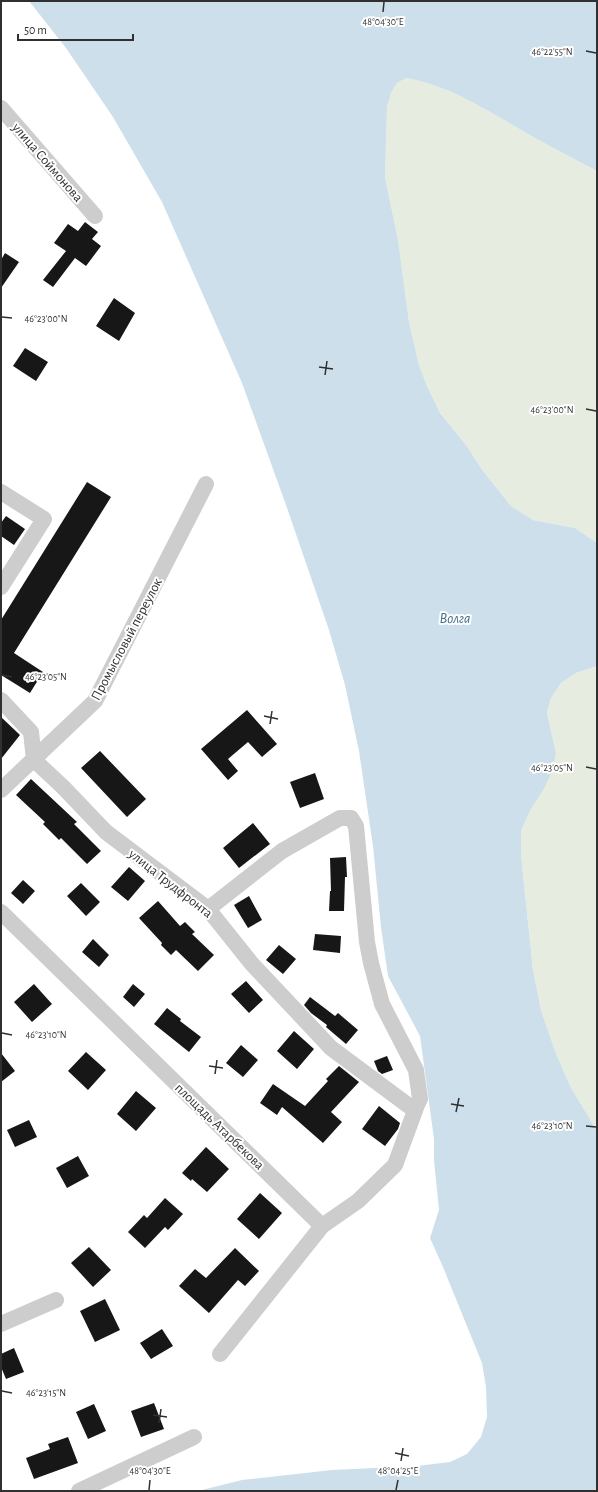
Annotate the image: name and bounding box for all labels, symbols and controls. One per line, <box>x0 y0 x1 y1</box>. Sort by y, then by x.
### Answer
scale bar <box>18 16 133 42</box>
text: 48°04'30"E <box>362 17 404 27</box>
text: 50 m <box>24 24 47 36</box>
text: 46°22'55"N <box>531 47 573 57</box>
street label: улица Соймонова <box>9 120 86 205</box>
text: 46°23'00"N <box>25 314 67 324</box>
text: 46°23'00"N <box>531 405 573 415</box>
street label: Промысловый переулок <box>89 576 165 703</box>
water label: Волга <box>440 611 470 626</box>
text: 46°23'05"N <box>25 672 67 682</box>
text: 46°23'05"N <box>531 763 573 773</box>
street label: улица Трудфронта <box>125 846 215 921</box>
text: 46°23'10"N <box>25 1030 67 1040</box>
street label: площадь Атарбекова <box>172 1081 267 1173</box>
text: 46°23'10"N <box>531 1121 573 1131</box>
text: 46°23'15"N <box>26 1388 66 1398</box>
text: 48°04'30"E <box>129 1466 171 1476</box>
text: 48°04'25"E <box>378 1466 418 1476</box>

